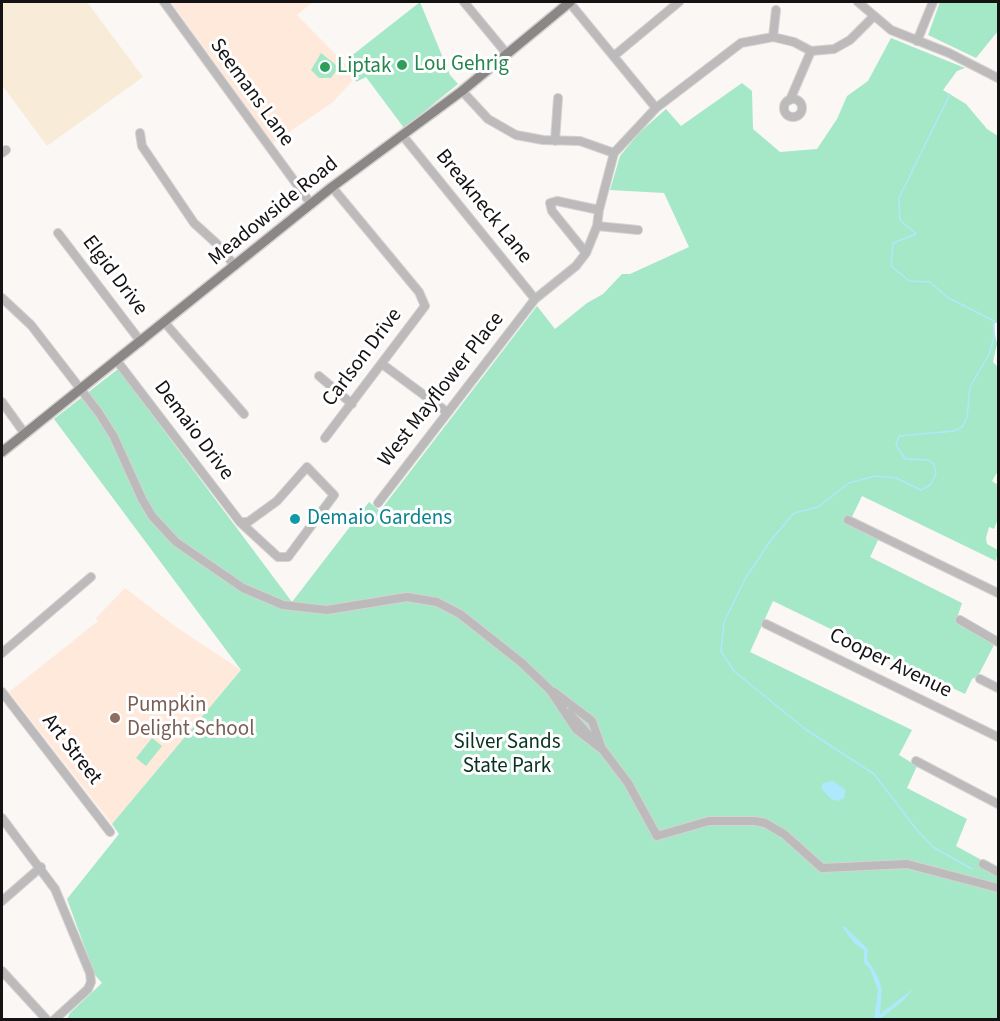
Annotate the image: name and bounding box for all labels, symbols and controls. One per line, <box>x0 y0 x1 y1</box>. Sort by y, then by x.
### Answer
street label: Seemans Lane <box>203 34 299 152</box>
place label: Lou Gehrig <box>414 52 509 78</box>
place label: Liptak <box>337 54 391 80</box>
marker: Lou Gehrig <box>395 58 409 72</box>
marker: Liptak <box>318 60 332 74</box>
street label: Breakneck Lane <box>429 145 537 269</box>
street label: Meadowside Road <box>204 152 344 272</box>
street label: Elgid Drive <box>76 231 152 321</box>
street label: Carlson Drive <box>318 304 408 412</box>
street label: West Mayflower Place <box>374 308 510 472</box>
street label: Demaio Drive <box>148 376 238 486</box>
place label: Demaio Gardens <box>307 506 452 532</box>
marker: Demaio Gardens <box>288 512 302 526</box>
street label: Cooper Avenue <box>825 624 955 704</box>
place label: Pumpkin Delight School <box>127 693 254 743</box>
street label: Art Street <box>36 710 106 790</box>
marker: Pumpkin Delight School <box>108 711 122 725</box>
park label: Silver Sands State Park <box>453 730 561 780</box>

